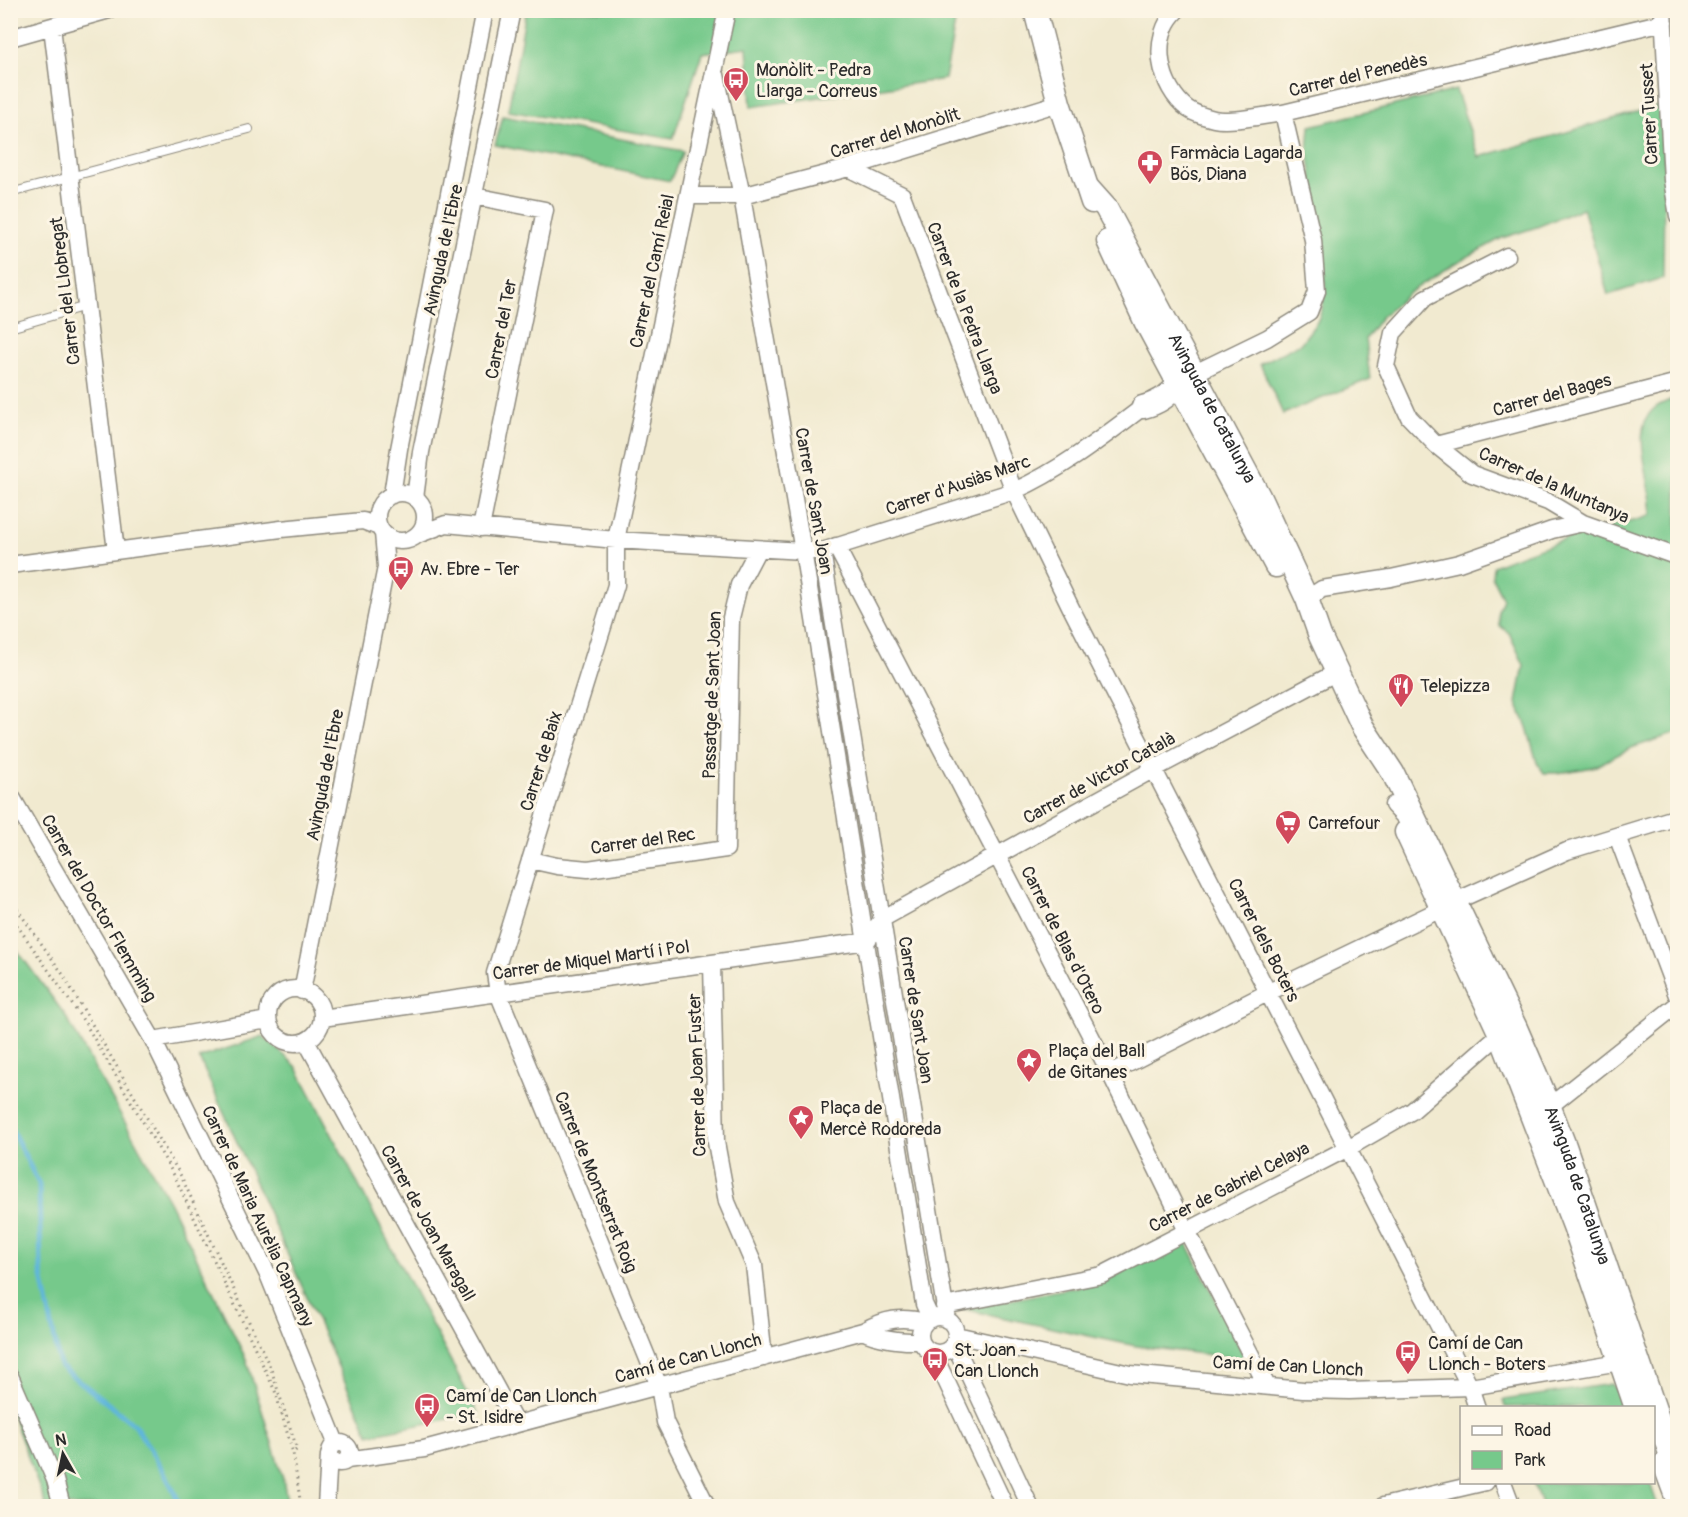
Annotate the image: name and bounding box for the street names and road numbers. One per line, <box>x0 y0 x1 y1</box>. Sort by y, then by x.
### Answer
street label: Carrer del Penedès <box>1287 48 1429 103</box>
street label: Carrer Tusset <box>1635 62 1664 165</box>
street label: Carrer del Monòlit <box>827 103 964 164</box>
street label: Avinguda de l'Ebre <box>418 182 469 318</box>
street label: Carrer del Camí Reial <box>625 192 680 350</box>
street label: Carrer del Llobregat <box>45 215 86 366</box>
street label: Carrer de la Pedra Llarga <box>921 219 1008 397</box>
street label: Carrer del Ter <box>481 277 523 381</box>
street label: Avinguda de Catalunya <box>1163 329 1261 487</box>
street label: Carrer del Bages <box>1490 369 1614 422</box>
street label: Carrer de Sant Joan <box>789 426 838 576</box>
street label: Carrer de la Muntanya <box>1475 442 1633 529</box>
street label: Carrer d'Ausiàs Marc <box>883 450 1034 521</box>
street label: Passatge de Sant Joan <box>698 611 727 779</box>
street label: Avinguda de l'Ebre <box>301 707 350 843</box>
street label: Carrer de Baix <box>515 708 568 814</box>
street label: Carrer de Victor Català <box>1019 727 1179 830</box>
street label: Carrer del Doctor Flemming <box>35 810 162 1006</box>
street label: Carrer del Rec <box>589 823 697 860</box>
street label: Carrer de Blas d'Otero <box>1015 862 1110 1019</box>
street label: Carrer dels Boters <box>1222 875 1305 1006</box>
street label: Carrer de Miquel Martí i Pol <box>491 935 691 986</box>
street label: Carrer de Sant Joan <box>893 935 939 1085</box>
street label: Carrer de Joan Fuster <box>683 992 712 1157</box>
street label: Carrer de Montserrat Roig <box>549 1088 642 1276</box>
street label: Carrer de Maria Aurèlia Capmany <box>196 1102 319 1331</box>
street label: Avinguda de Catalunya <box>1538 1103 1616 1268</box>
street label: Carrer de Gabriel Celaya <box>1145 1137 1314 1238</box>
street label: Carrer de Joan Maragall <box>375 1141 480 1305</box>
street label: Camí de Can Llonch <box>612 1328 764 1389</box>
street label: Camí de Can Llonch <box>1212 1351 1364 1382</box>

